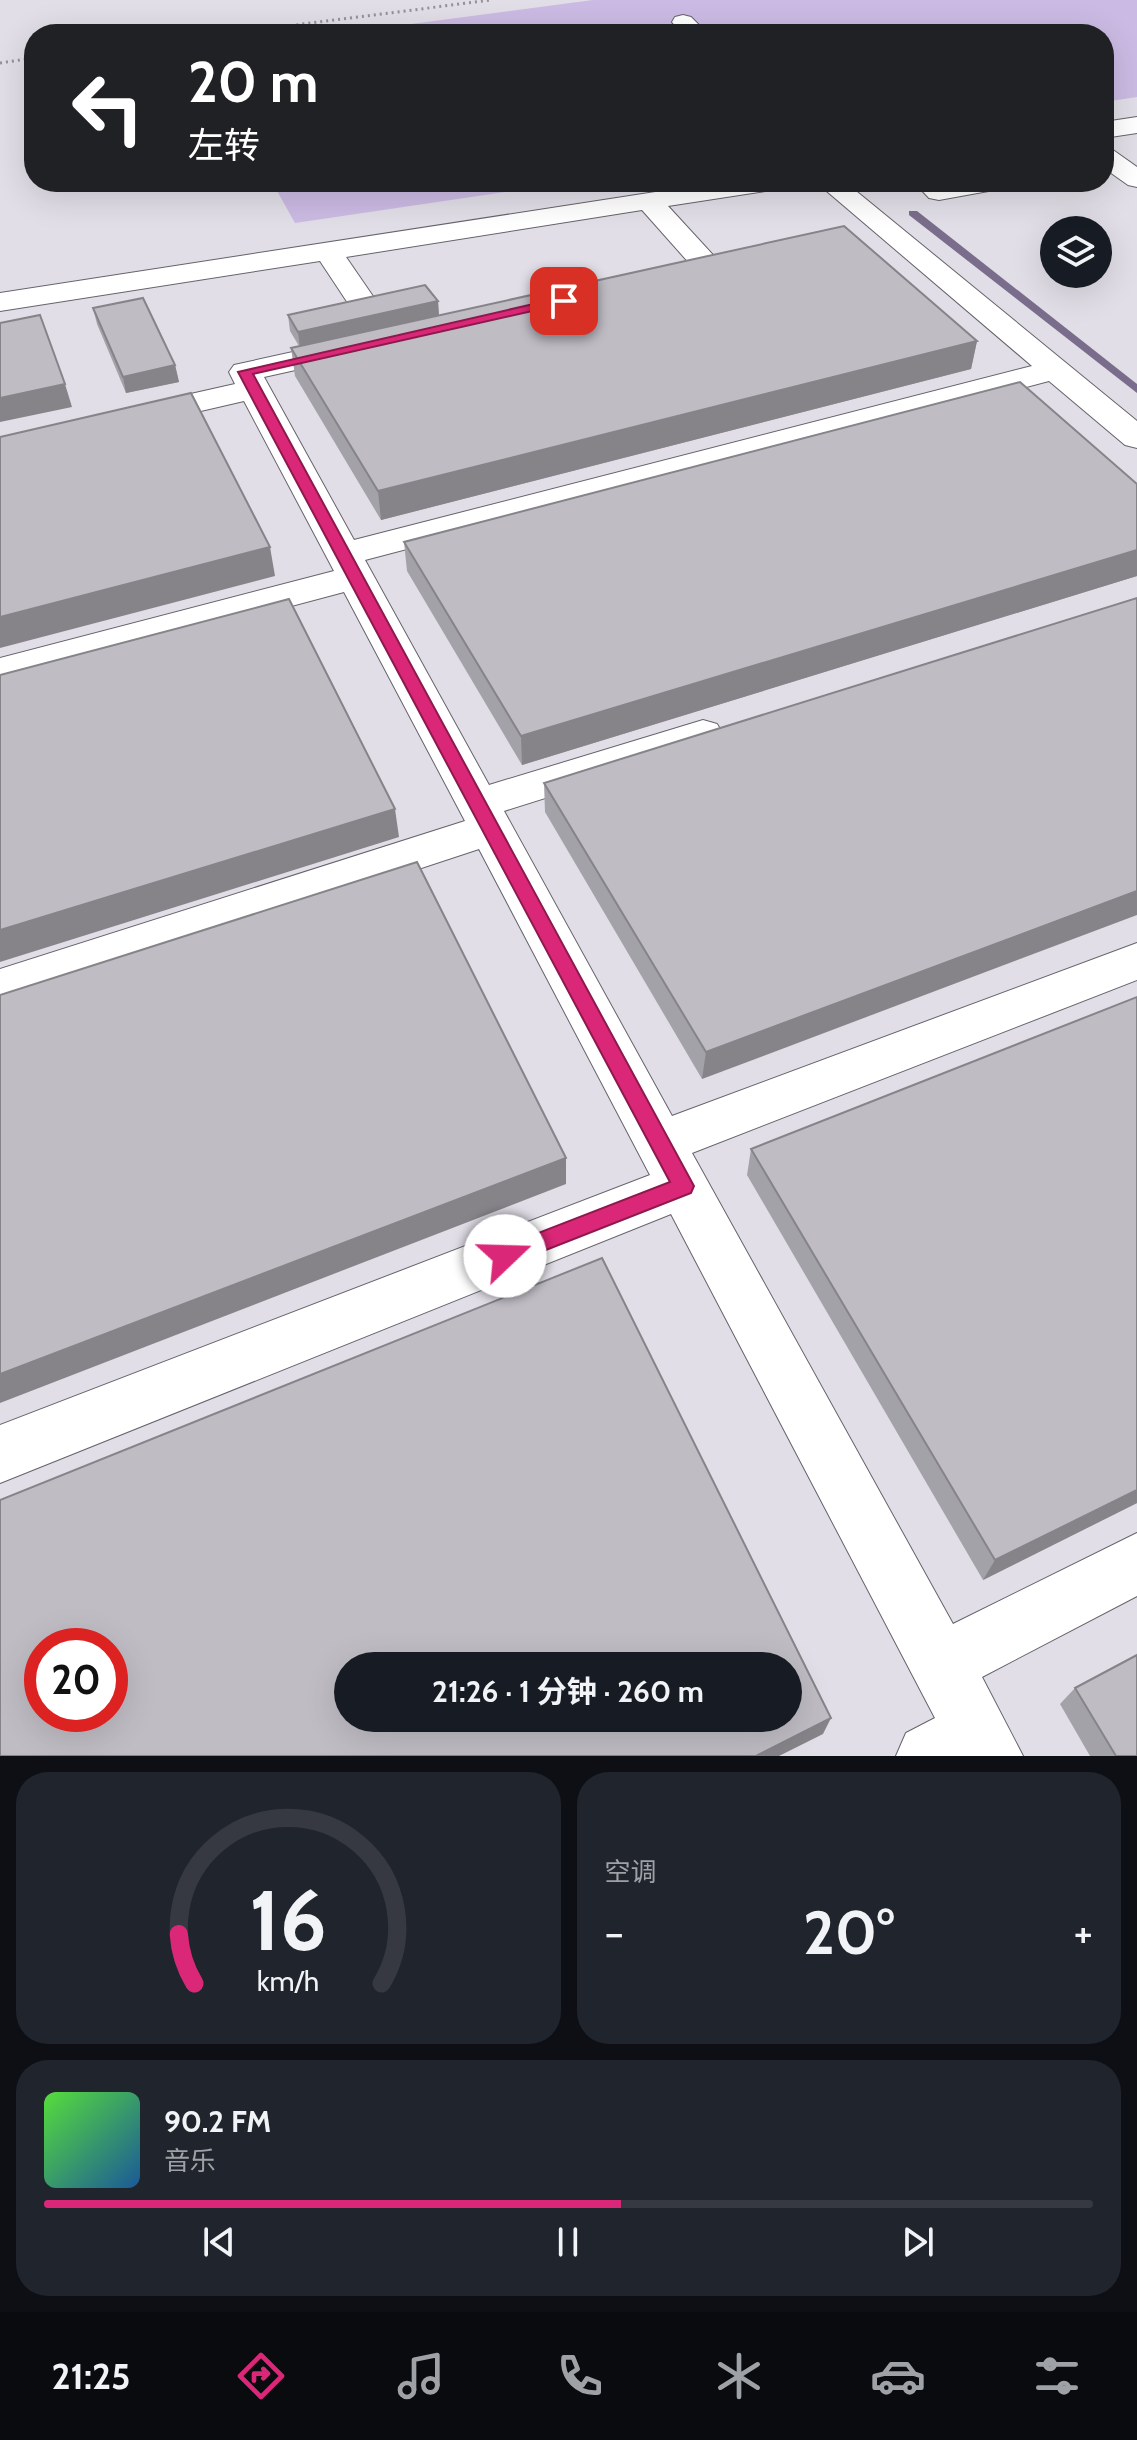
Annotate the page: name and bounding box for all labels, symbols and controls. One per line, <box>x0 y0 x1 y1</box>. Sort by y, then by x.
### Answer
text: 20 m <box>188 48 318 116</box>
icon: left <box>56 56 160 160</box>
text: 左转 <box>188 123 260 167</box>
map controls <box>1040 216 1112 288</box>
button: layers <box>1040 216 1112 288</box>
pin <box>530 267 598 335</box>
icon: arrive <box>542 279 586 323</box>
position arrow <box>463 1214 547 1298</box>
speed limit sign: 20 <box>24 1628 128 1732</box>
text: 21:26 · 1 分钟 · 260 m <box>432 1673 704 1710</box>
text: 空调 <box>605 1856 657 1888</box>
text: 16 <box>250 1870 327 1971</box>
text: 20° <box>803 1896 894 1969</box>
text: − <box>605 1906 624 1959</box>
text: + <box>1074 1906 1093 1959</box>
text: km/h <box>257 1963 320 1998</box>
text: 90.2 FM <box>164 2103 271 2140</box>
text: 音乐 <box>164 2145 216 2177</box>
icon: previous <box>197 2220 241 2264</box>
icon: pause <box>546 2220 590 2264</box>
icon: next <box>896 2220 940 2264</box>
icon: directions <box>233 2348 289 2404</box>
icon: music <box>393 2348 449 2404</box>
icon: phone <box>552 2348 608 2404</box>
icon: climate <box>711 2348 767 2404</box>
icon: car <box>870 2348 926 2404</box>
icon: filters <box>1029 2348 1085 2404</box>
text: 21:25 <box>52 2354 130 2398</box>

